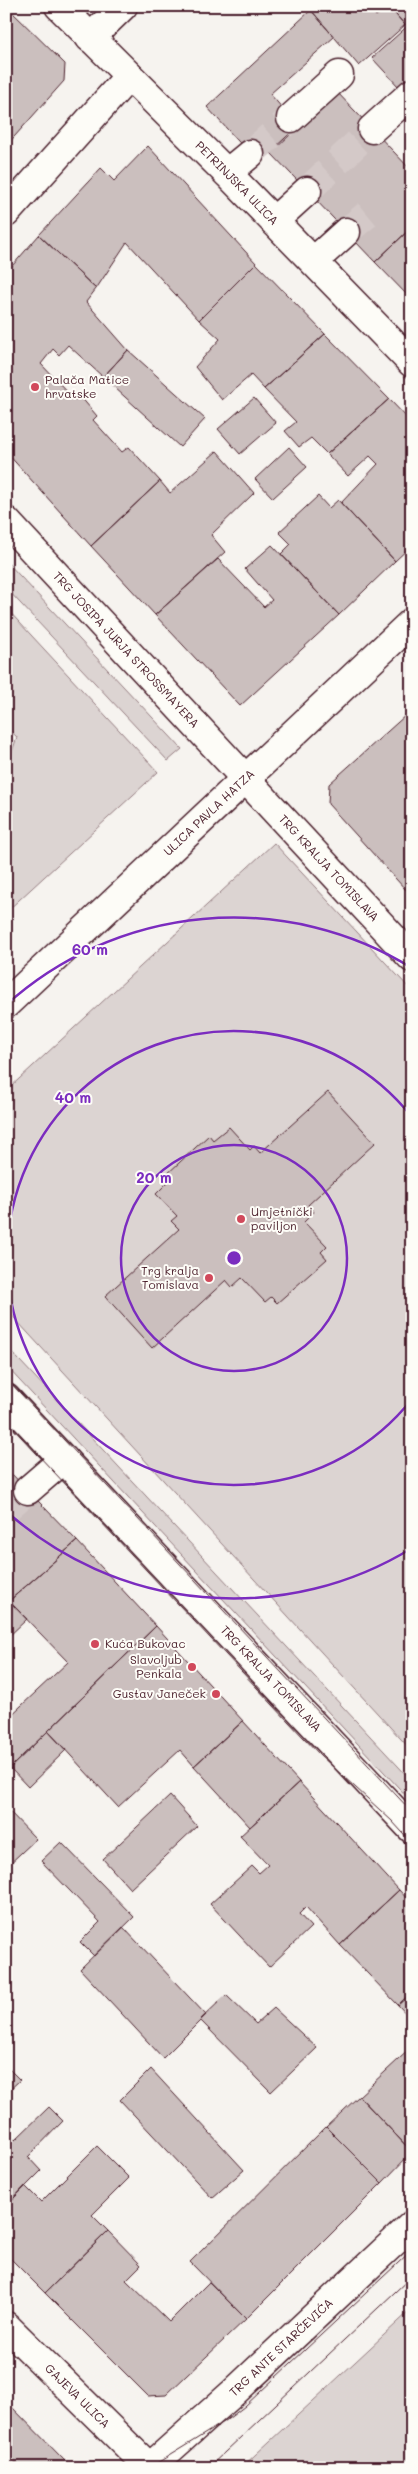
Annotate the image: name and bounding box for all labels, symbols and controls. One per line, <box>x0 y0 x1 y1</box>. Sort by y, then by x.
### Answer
street label: PETRINJSKA ULICA <box>192 137 282 228</box>
place label: Palača Matice hrvatske <box>45 371 129 401</box>
marker: Palača Matice hrvatske <box>29 381 41 393</box>
street label: TRG JOSIPA JURJA STROSSMAYERA <box>50 568 203 731</box>
street label: ULICA PAVLA HATZA <box>160 765 257 859</box>
street label: TRG KRALJA TOMISLAVA <box>276 811 383 924</box>
text: 60 m <box>72 939 108 959</box>
text: 40 m <box>55 1087 91 1107</box>
text: 20 m <box>136 1167 172 1187</box>
place label: Umjetnički paviljon <box>251 1203 313 1233</box>
marker: Umjetnički paviljon <box>235 1213 247 1225</box>
centre of rings <box>225 1249 243 1267</box>
place label: Trg kralja Tomislava <box>141 1262 199 1292</box>
marker: Trg kralja Tomislava <box>203 1272 215 1284</box>
street label: TRG KRALJA TOMISLAVA <box>217 1622 325 1735</box>
place label: Kuća Bukovac <box>105 1635 186 1651</box>
marker: Kuća Bukovac <box>89 1638 101 1650</box>
place label: Slavoljub Penkala <box>130 1651 182 1681</box>
marker: Slavoljub Penkala <box>186 1661 198 1673</box>
place label: Gustav Janeček <box>113 1685 206 1701</box>
marker: Gustav Janeček <box>210 1688 222 1700</box>
street label: TRG ANTE STARČEVIĆA <box>225 2294 336 2399</box>
street label: GAJEVA ULICA <box>42 2360 114 2431</box>

